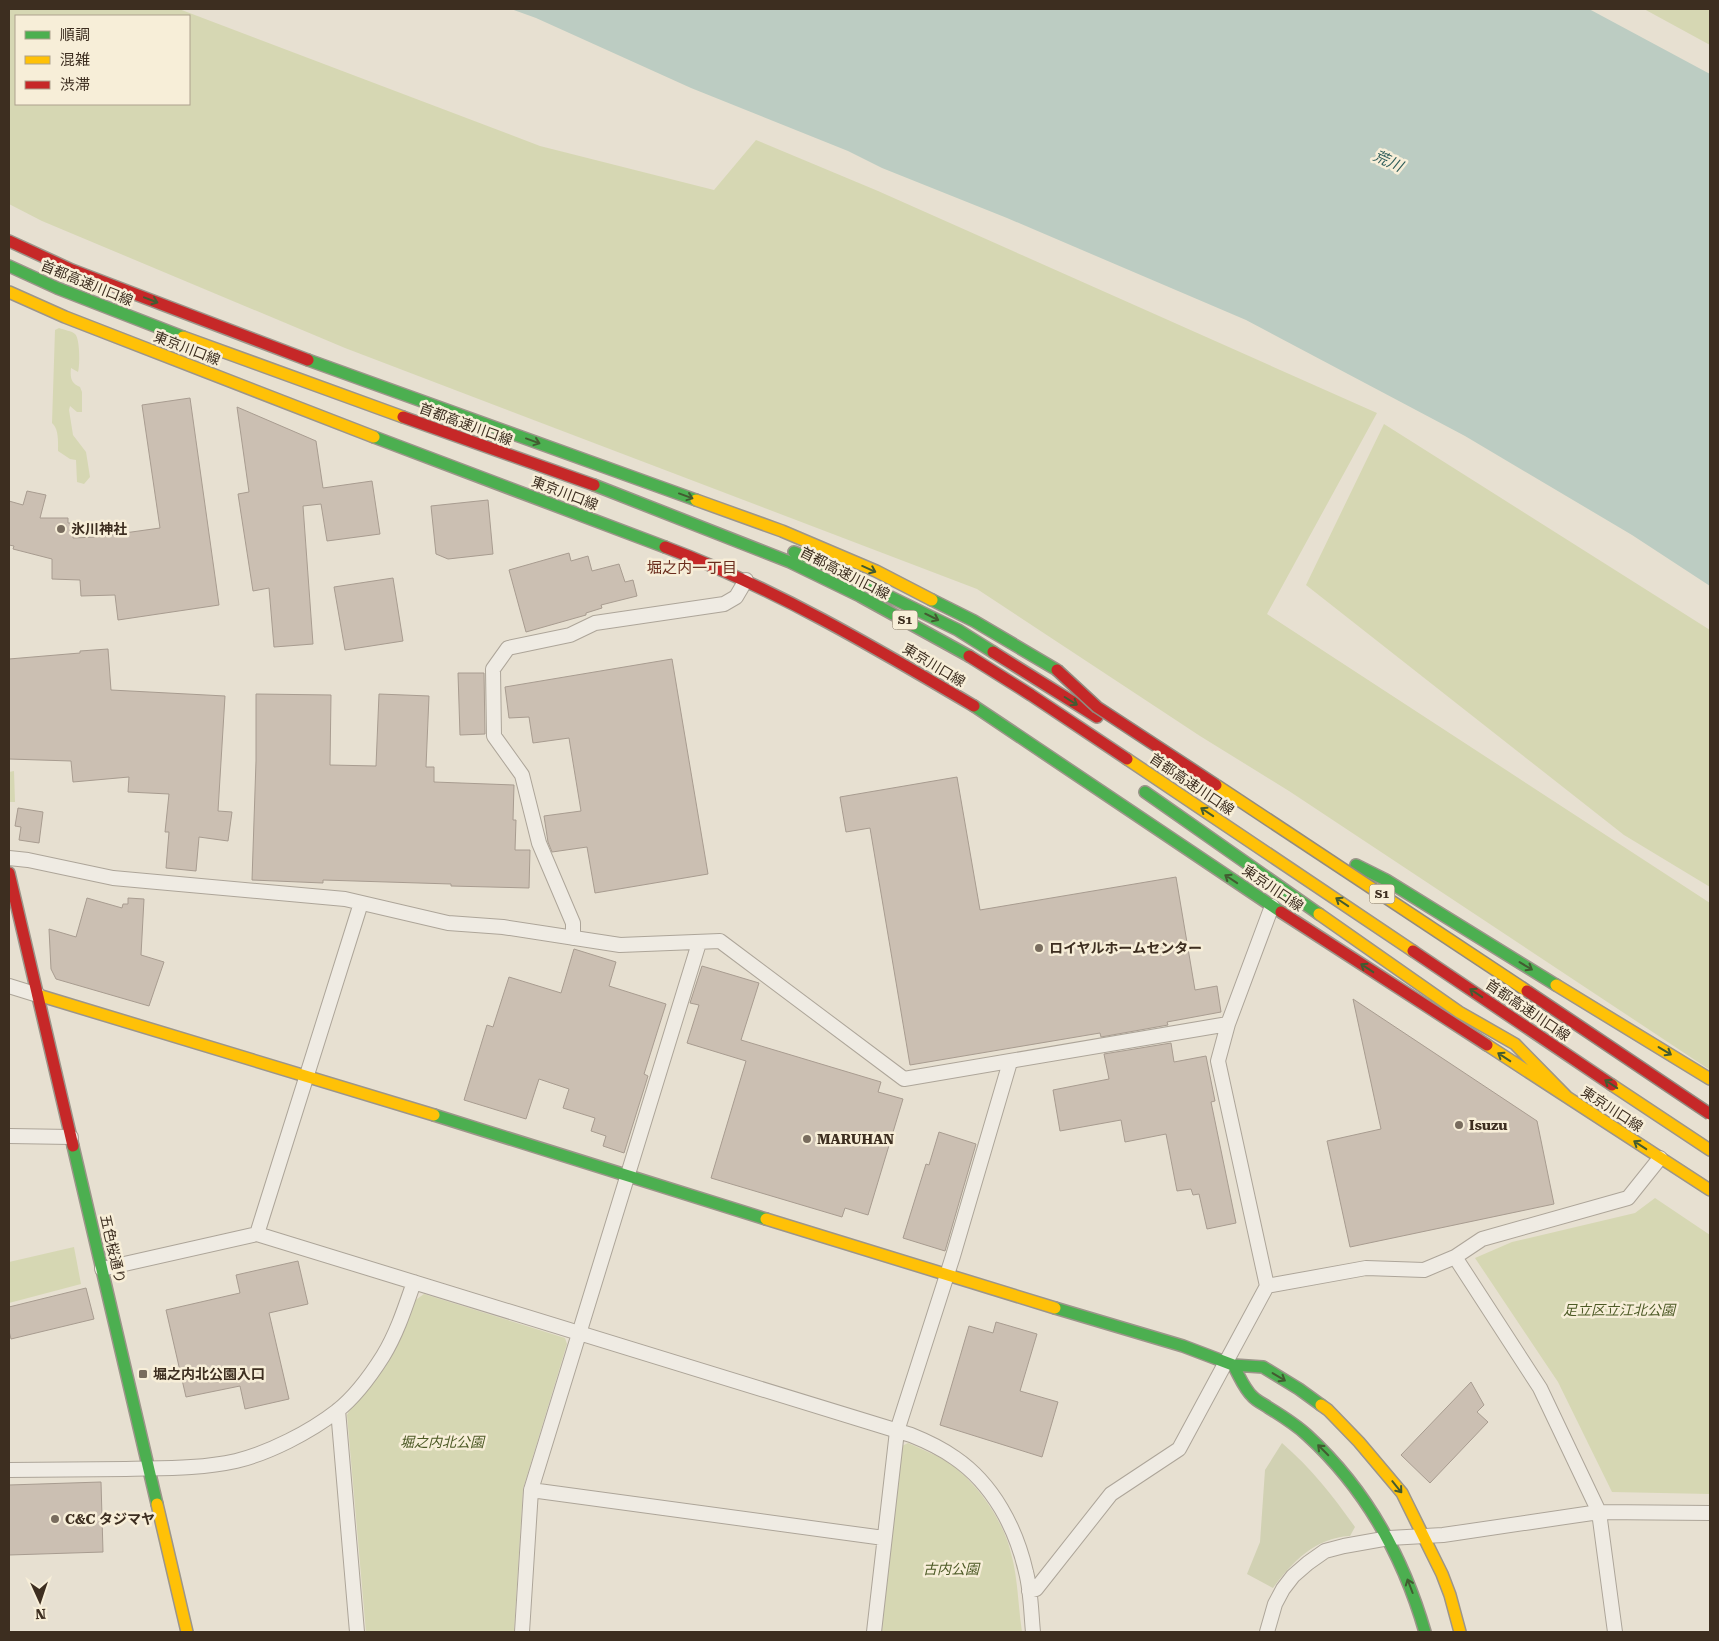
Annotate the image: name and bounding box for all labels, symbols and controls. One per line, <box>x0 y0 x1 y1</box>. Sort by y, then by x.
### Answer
legend <box>15 15 190 105</box>
text: 順調 <box>60 26 90 44</box>
text: 混雑 <box>60 51 90 69</box>
text: 渋滞 <box>60 76 90 94</box>
water label: 荒川 <box>1371 147 1407 176</box>
street label: 首都高速川口線 <box>39 257 135 309</box>
one-way arrow <box>142 296 158 305</box>
street label: 東京川口線 <box>151 328 223 368</box>
street label: 首都高速川口線 <box>417 400 515 448</box>
one-way arrow <box>525 437 540 446</box>
street label: 東京川口線 <box>529 473 601 513</box>
one-way arrow <box>678 492 693 501</box>
place label: 氷川神社 <box>71 521 127 537</box>
marker: 氷川神社 <box>55 523 67 535</box>
street label: 首都高速川口線 <box>798 544 892 602</box>
district label: 堀之内一丁目 <box>647 559 737 577</box>
one-way arrow <box>861 564 876 574</box>
road number: S1 <box>892 610 918 630</box>
one-way arrow <box>924 613 939 623</box>
street label: 東京川口線 <box>900 640 968 690</box>
one-way arrow <box>1064 696 1078 706</box>
street label: 首都高速川口線 <box>1147 750 1237 818</box>
one-way arrow <box>1200 807 1214 817</box>
street label: 東京川口線 <box>1240 862 1306 914</box>
one-way arrow <box>1225 874 1239 884</box>
road number: S1 <box>1370 884 1394 904</box>
one-way arrow <box>1335 897 1349 907</box>
place label: ロイヤルホームセンター <box>1049 940 1202 956</box>
marker: ロイヤルホームセンター <box>1033 942 1045 954</box>
one-way arrow <box>1518 962 1532 972</box>
one-way arrow <box>1361 963 1375 973</box>
street label: 首都高速川口線 <box>1483 976 1573 1044</box>
one-way arrow <box>1470 988 1484 998</box>
one-way arrow <box>1657 1046 1671 1056</box>
one-way arrow <box>1497 1051 1511 1061</box>
one-way arrow <box>1604 1079 1618 1089</box>
street label: 東京川口線 <box>1578 1083 1646 1135</box>
place label: Isuzu <box>1469 1117 1507 1133</box>
marker: Isuzu <box>1453 1119 1465 1131</box>
place label: MARUHAN <box>817 1131 894 1147</box>
marker: MARUHAN <box>801 1133 813 1145</box>
one-way arrow <box>1633 1140 1647 1150</box>
street label: 五色桜通り <box>97 1213 129 1285</box>
park label: 足立区立江北公園 <box>1563 1302 1677 1318</box>
place label: 堀之内北公園入口 <box>153 1366 265 1382</box>
marker: 堀之内北公園入口 <box>137 1368 149 1380</box>
one-way arrow <box>1272 1372 1286 1382</box>
park label: 堀之内北公園 <box>400 1434 486 1450</box>
one-way arrow <box>1317 1444 1329 1456</box>
one-way arrow <box>1391 1480 1402 1493</box>
place label: C&C タジマヤ <box>65 1511 155 1527</box>
marker: C&C タジマヤ <box>49 1513 61 1525</box>
park label: 古内公園 <box>923 1561 981 1577</box>
north arrow <box>15 1576 65 1626</box>
one-way arrow <box>1405 1579 1414 1594</box>
text: N <box>35 1606 46 1622</box>

